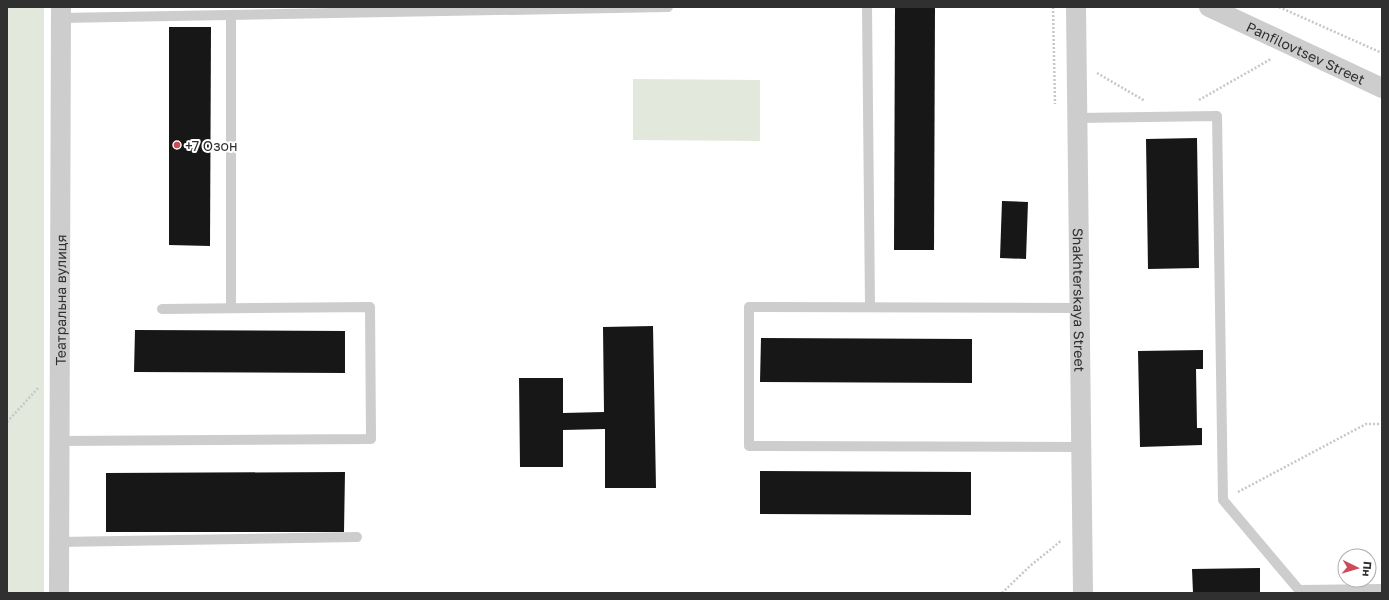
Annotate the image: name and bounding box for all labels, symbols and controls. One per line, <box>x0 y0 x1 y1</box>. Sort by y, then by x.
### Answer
street label: Panfilovtsev Street <box>1244 17 1368 87</box>
place label: +7 Озон <box>185 137 237 154</box>
marker: +7 Озон <box>172 140 182 150</box>
street label: Shakhterskaya Street <box>1070 228 1089 372</box>
street label: Театральна вулиця <box>51 234 69 366</box>
north arrow <box>1337 548 1377 588</box>
text: Пн <box>1360 561 1375 577</box>

